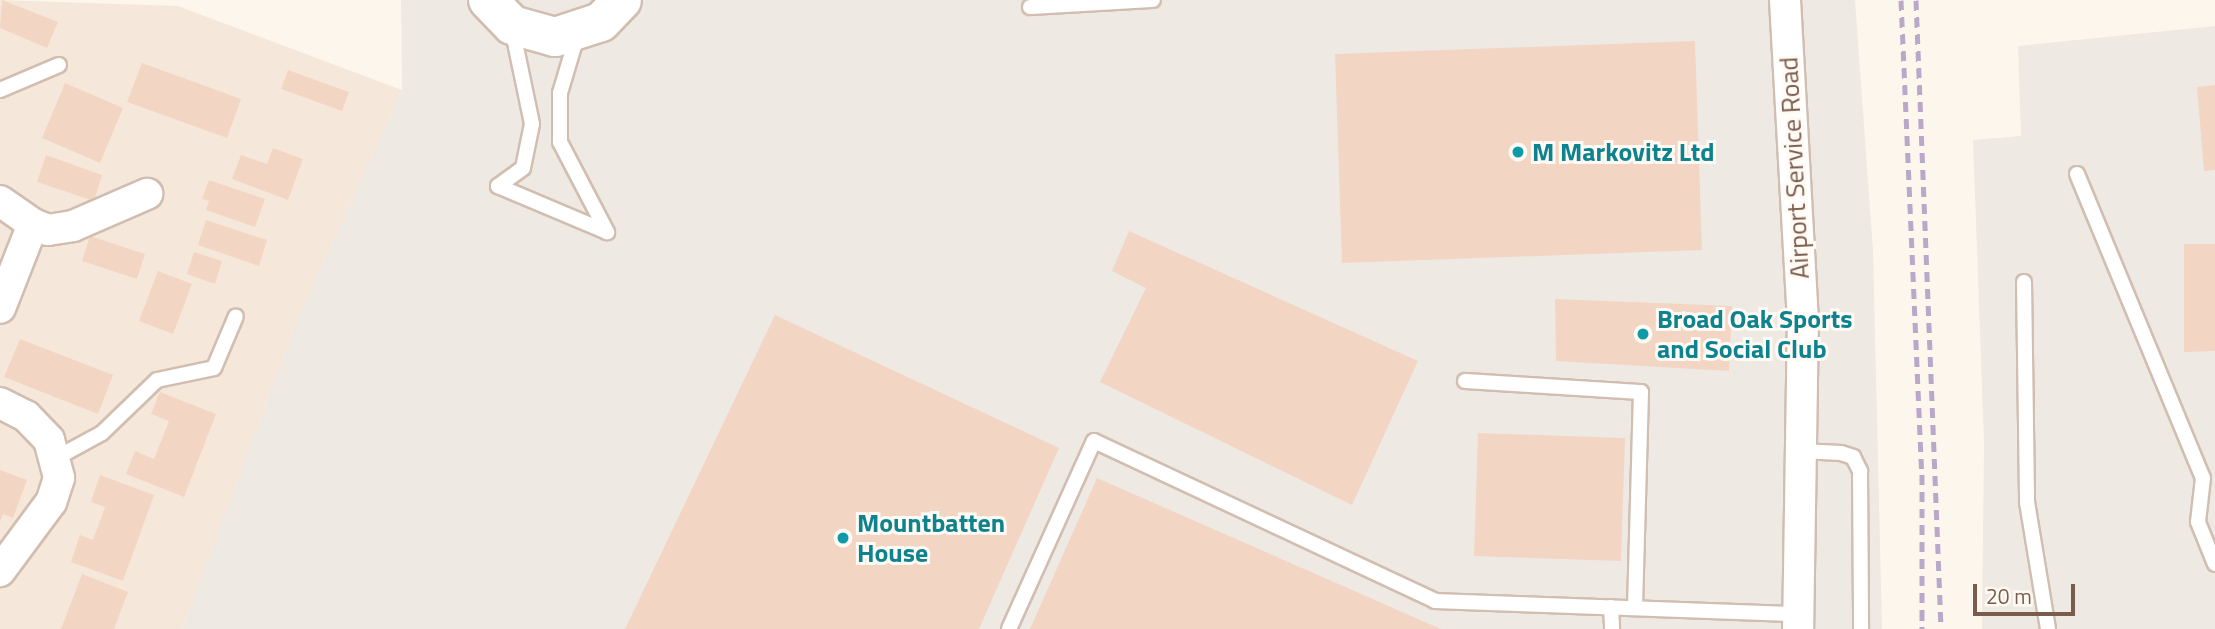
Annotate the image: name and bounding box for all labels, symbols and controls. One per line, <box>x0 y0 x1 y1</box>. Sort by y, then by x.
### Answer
street label: Airport Service Road <box>1773 56 1815 280</box>
place label: M Markovitz Ltd <box>1532 136 1714 168</box>
marker: M Markovitz Ltd <box>1510 144 1526 160</box>
place label: Broad Oak Sports and Social Club <box>1657 303 1852 364</box>
marker: Broad Oak Sports and Social Club <box>1635 326 1651 342</box>
place label: Mountbatten House <box>857 507 1005 568</box>
marker: Mountbatten House <box>835 530 851 546</box>
scale bar <box>1977 570 2078 614</box>
text: 20 m <box>1986 580 2032 612</box>

